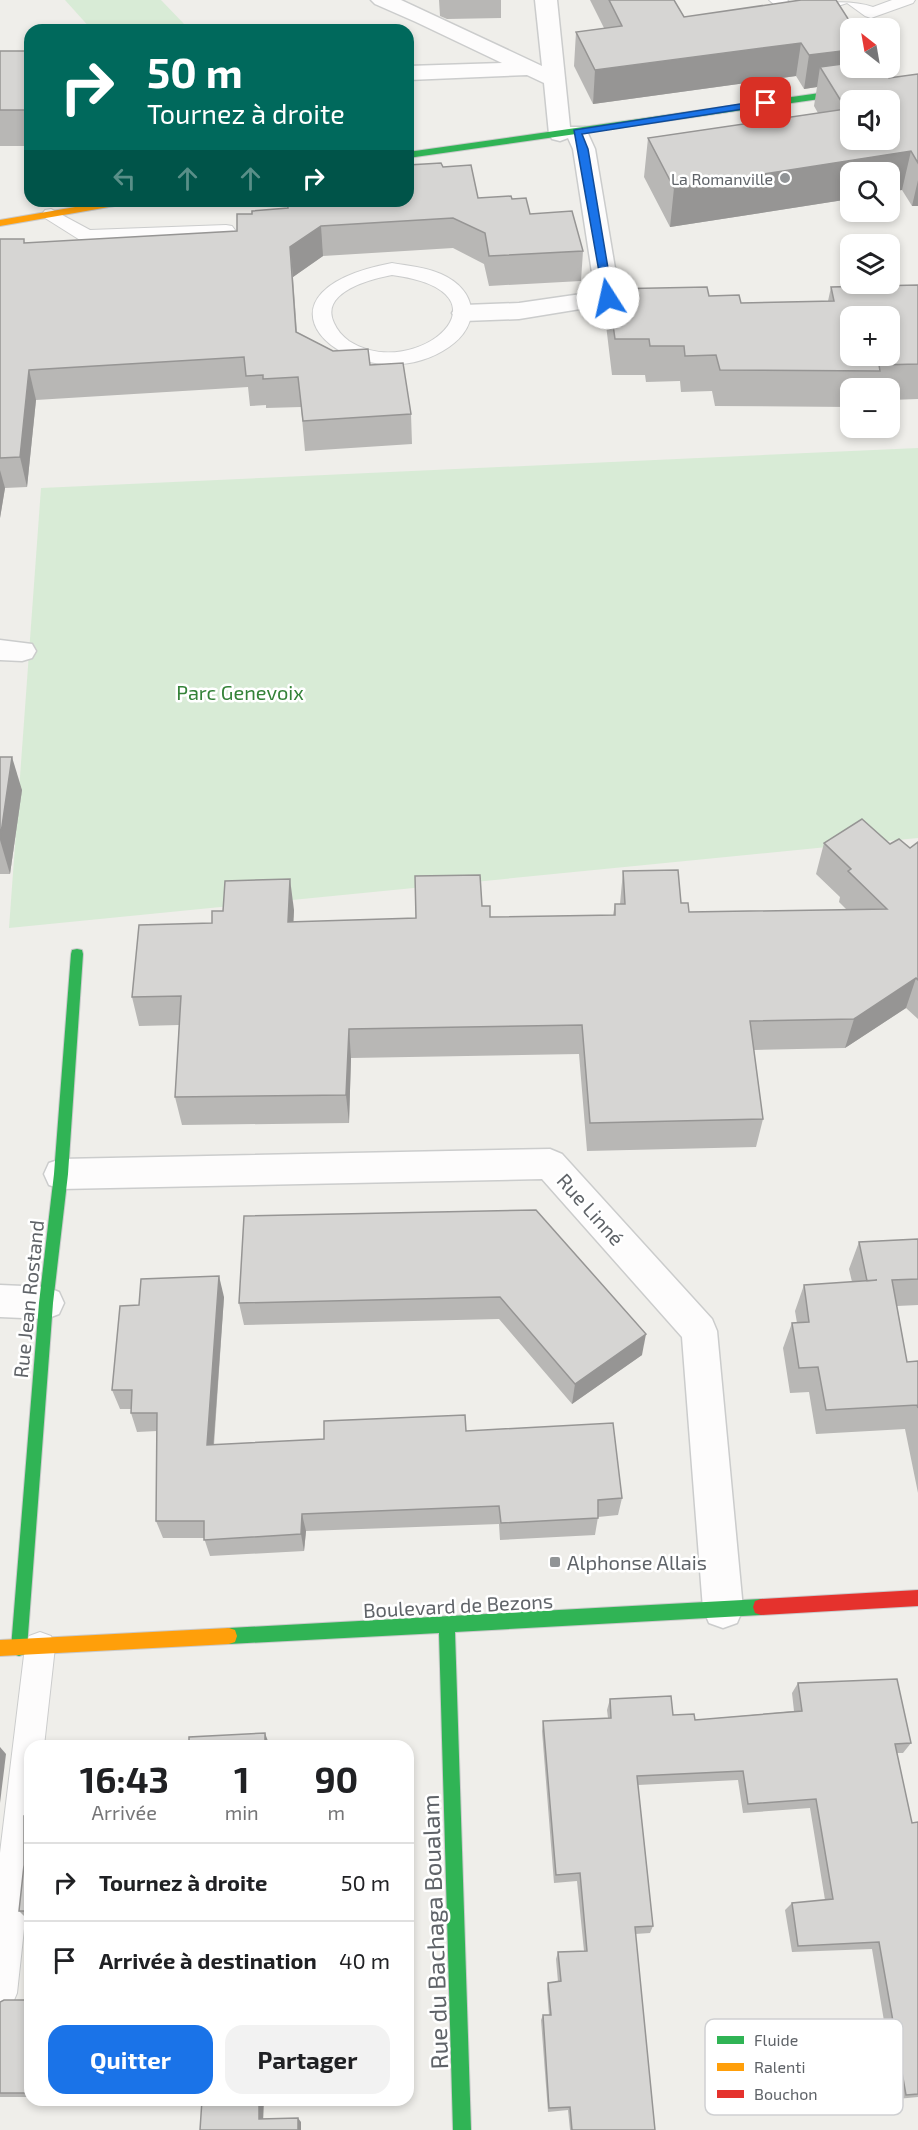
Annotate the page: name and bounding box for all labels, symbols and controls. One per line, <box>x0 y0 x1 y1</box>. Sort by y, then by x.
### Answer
north arrow <box>840 18 900 78</box>
map controls <box>840 18 900 438</box>
text: 50 m <box>147 46 243 96</box>
icon: right <box>48 48 126 126</box>
pin <box>740 77 791 128</box>
icon: arrive <box>749 86 782 119</box>
button: sound <box>840 90 900 150</box>
text: Tournez à droite <box>147 97 345 129</box>
icon: left <box>108 162 141 195</box>
icon: ahead <box>171 162 204 195</box>
icon: ahead <box>234 162 267 195</box>
icon: right <box>297 162 330 195</box>
button: search <box>840 162 900 222</box>
place label: La Romanville <box>671 169 773 188</box>
marker: La Romanville <box>778 171 792 185</box>
button: layers <box>840 234 900 294</box>
position arrow <box>576 266 640 330</box>
button: + <box>840 306 900 366</box>
button: − <box>840 378 900 438</box>
park label: Parc Genevoix <box>176 680 304 704</box>
street label: Rue Linné <box>553 1168 629 1250</box>
street label: Rue Jean Rostand <box>8 1219 48 1379</box>
place label: Alphonse Allais <box>567 1550 707 1574</box>
marker: Alphonse Allais <box>548 1555 562 1569</box>
street label: Boulevard de Bezons <box>362 1588 554 1622</box>
text: 16:43 <box>80 1757 169 1800</box>
text: 1 <box>234 1757 249 1800</box>
text: 90 <box>314 1757 358 1800</box>
street label: Rue du Bachaga Boualam <box>415 1794 453 2070</box>
text: Arrivée <box>92 1800 157 1824</box>
text: min <box>225 1800 259 1824</box>
text: m <box>328 1800 345 1824</box>
icon: right <box>48 1866 81 1899</box>
text: Tournez à droite <box>99 1869 268 1895</box>
text: 50 m <box>341 1869 390 1895</box>
icon: arrive <box>48 1944 81 1977</box>
text: Arrivée à destination <box>99 1947 317 1973</box>
text: 40 m <box>339 1947 390 1973</box>
legend <box>705 2019 903 2115</box>
button: Quitter <box>48 2025 213 2094</box>
button: Partager <box>225 2025 390 2094</box>
text: Fluide <box>754 2030 798 2049</box>
text: Ralenti <box>754 2057 805 2076</box>
text: Bouchon <box>754 2084 818 2103</box>

